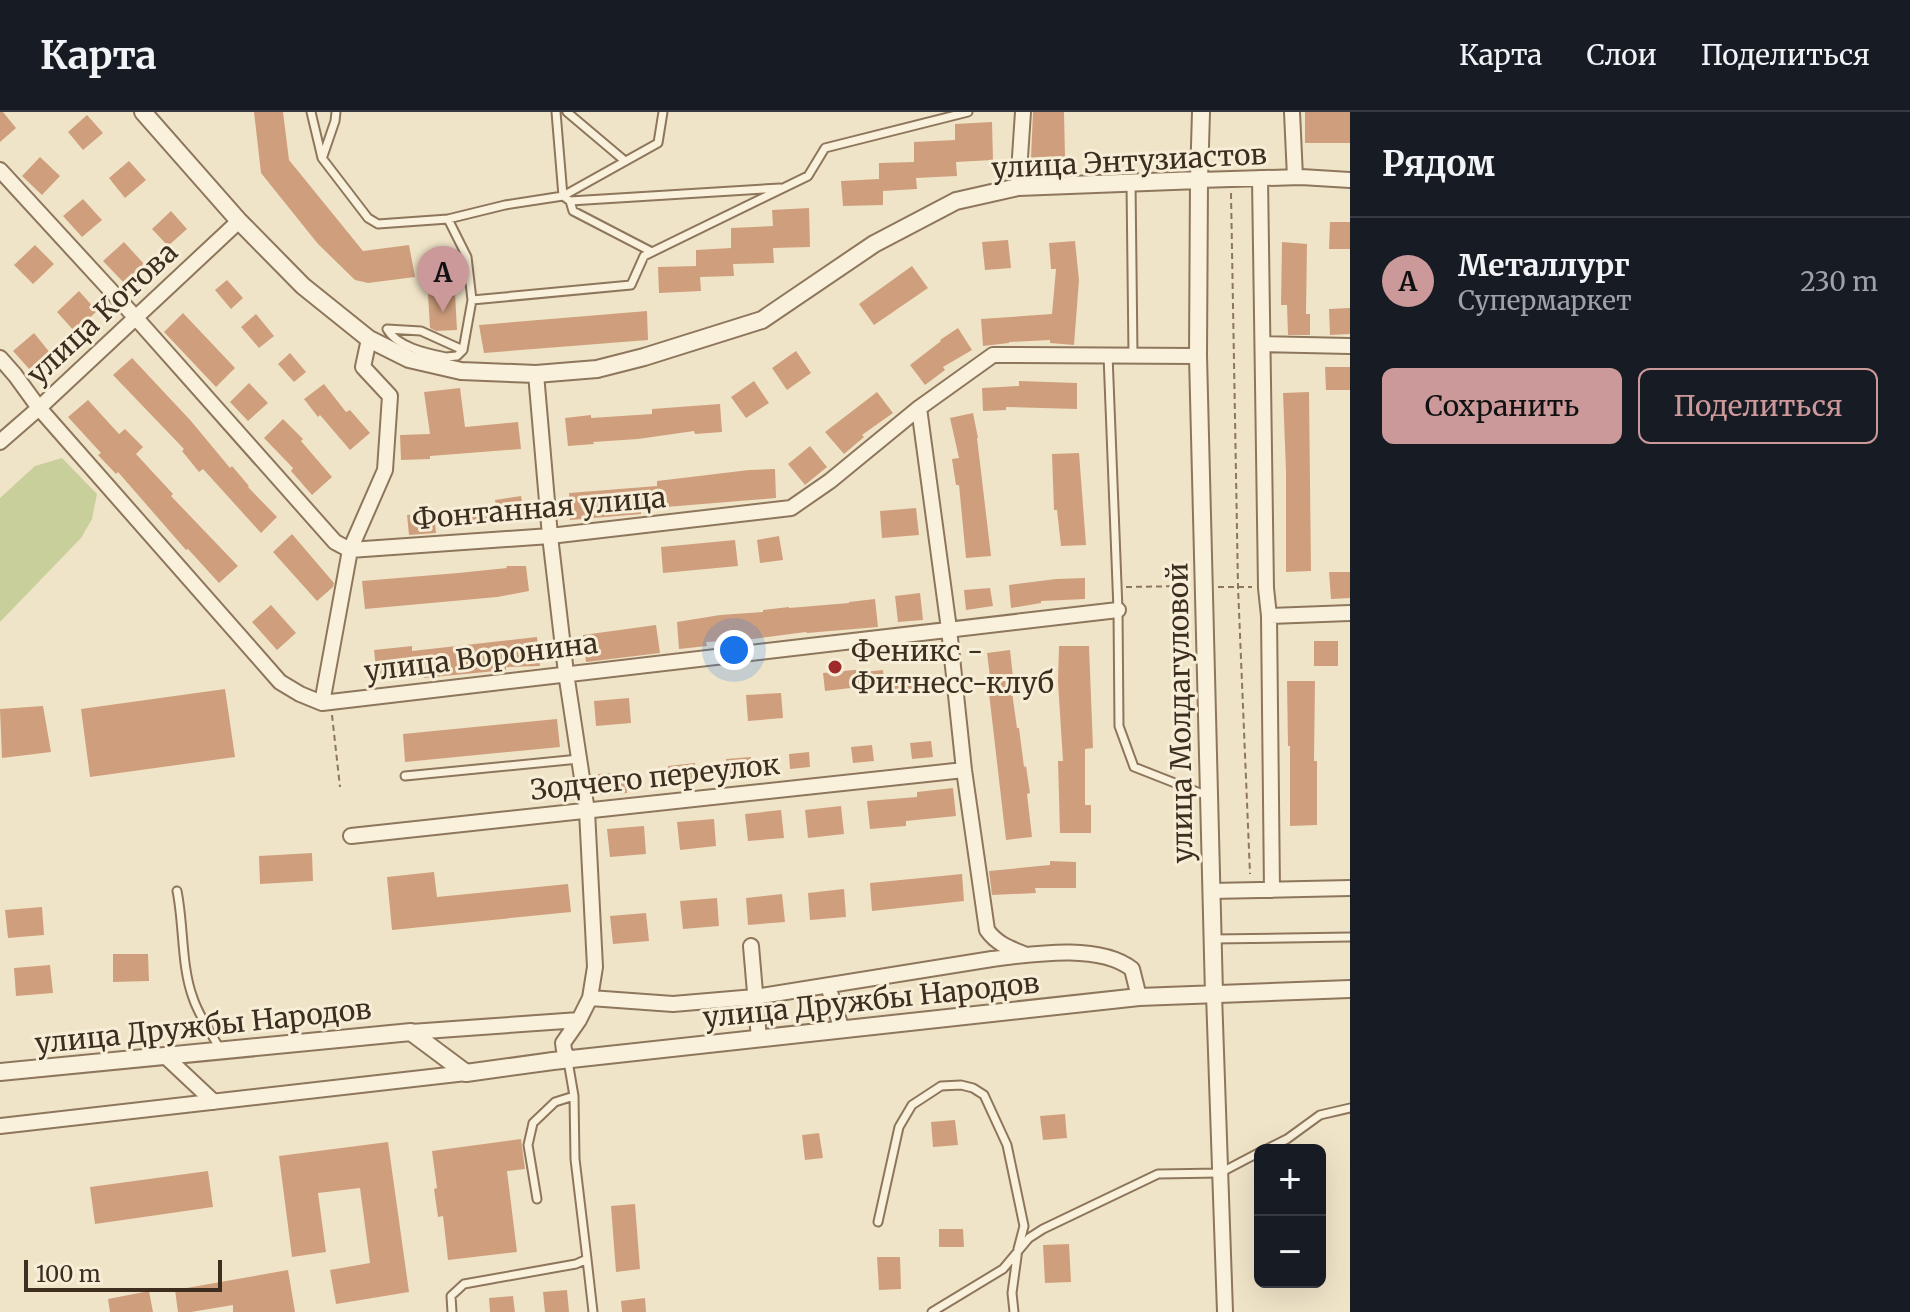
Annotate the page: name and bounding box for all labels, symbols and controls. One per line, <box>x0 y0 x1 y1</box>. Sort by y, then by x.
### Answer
text: Карта <box>40 32 157 79</box>
text: Карта <box>1459 37 1542 73</box>
text: Слои <box>1586 37 1657 73</box>
text: Поделиться <box>1701 37 1870 73</box>
street label: улица Энтузиастов <box>991 136 1267 186</box>
text: Рядом <box>1382 143 1495 185</box>
street label: улица Котова <box>19 234 185 392</box>
pin: A <box>417 246 469 312</box>
text: Металлург <box>1458 246 1630 284</box>
text: A <box>1399 265 1417 298</box>
text: 230 m <box>1800 265 1878 298</box>
text: Супермаркет <box>1458 284 1632 317</box>
button: Сохранить <box>1382 368 1622 444</box>
button: Поделиться <box>1638 368 1878 444</box>
street label: Фонтанная улица <box>411 479 667 537</box>
street label: улица Молдагуловой <box>1159 562 1201 864</box>
street label: улица Воронина <box>362 625 600 689</box>
your location <box>714 630 754 670</box>
place label: Феникс - Фитнесс-клуб <box>851 633 1054 701</box>
marker: Феникс - Фитнесс-клуб <box>826 658 844 676</box>
street label: Зодчего переулок <box>528 746 782 808</box>
street label: улица Дружбы Народов <box>701 964 1041 1036</box>
street label: улица Дружбы Народов <box>33 990 373 1062</box>
map controls <box>1254 1144 1326 1288</box>
button: + <box>1254 1144 1326 1216</box>
button: − <box>1254 1216 1326 1288</box>
scale bar <box>24 1256 222 1292</box>
text: 100 m <box>36 1260 101 1288</box>

